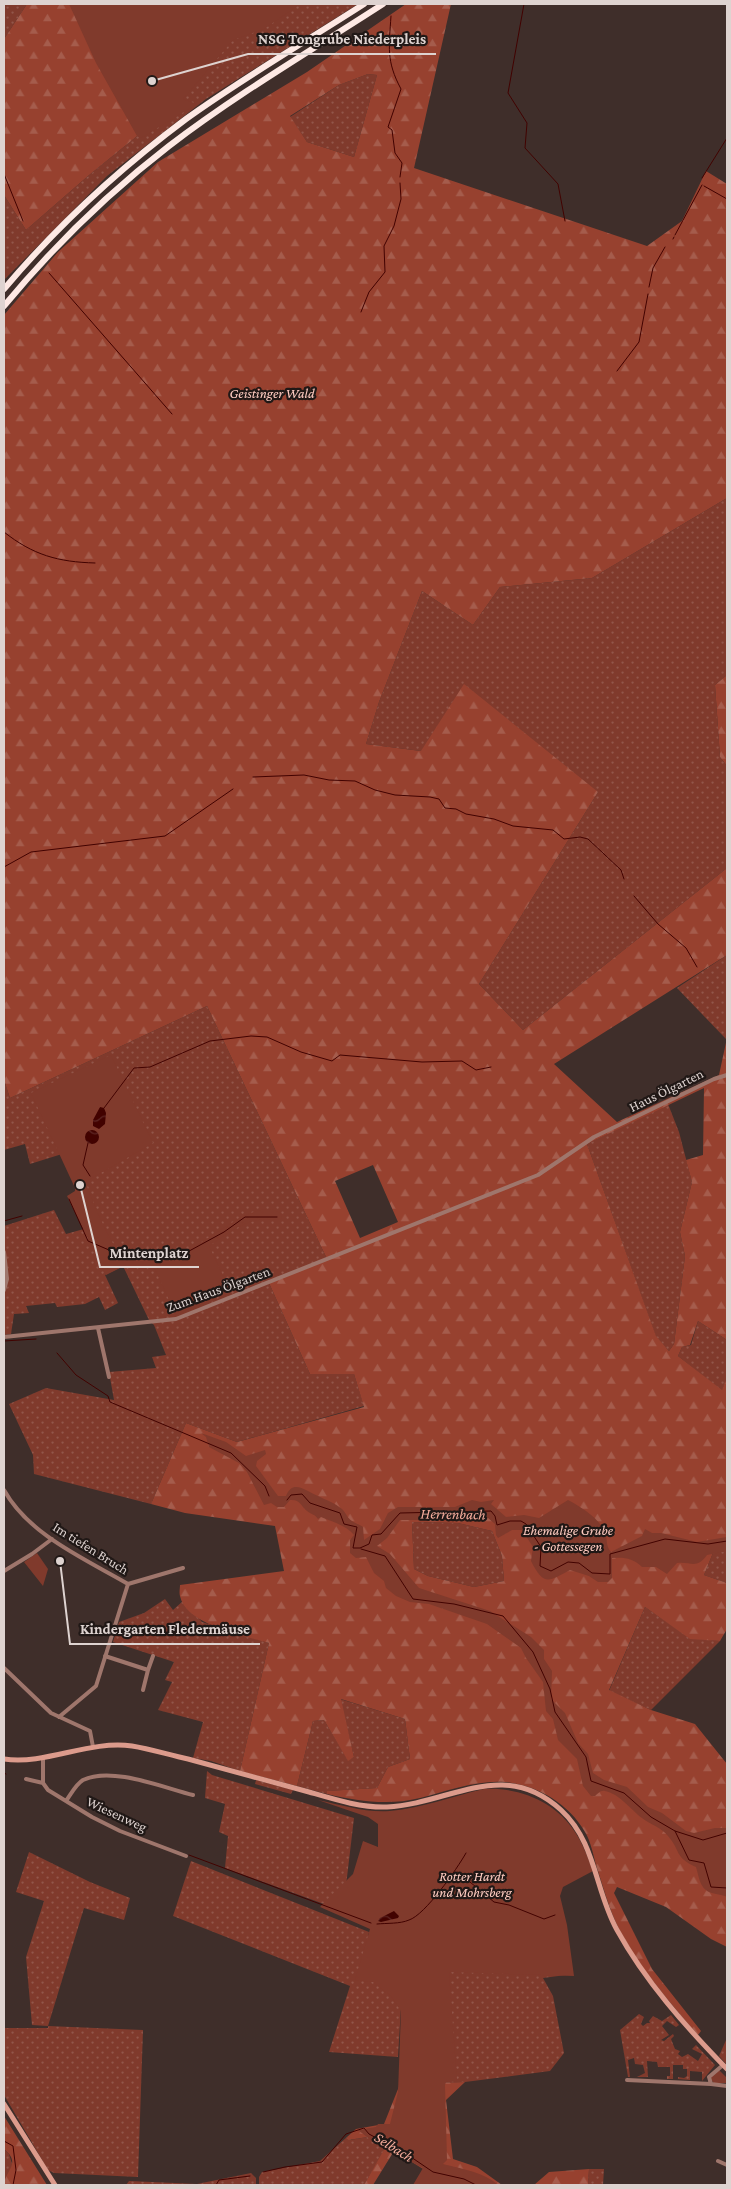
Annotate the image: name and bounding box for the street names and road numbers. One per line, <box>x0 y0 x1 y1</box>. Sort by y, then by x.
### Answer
street label: Haus Ölgarten <box>626 1065 706 1115</box>
street label: Zum Haus Ölgarten <box>164 1263 272 1315</box>
street label: Im tiefen Bruch <box>50 1518 132 1578</box>
street label: Wiesenweg <box>84 1793 150 1835</box>

